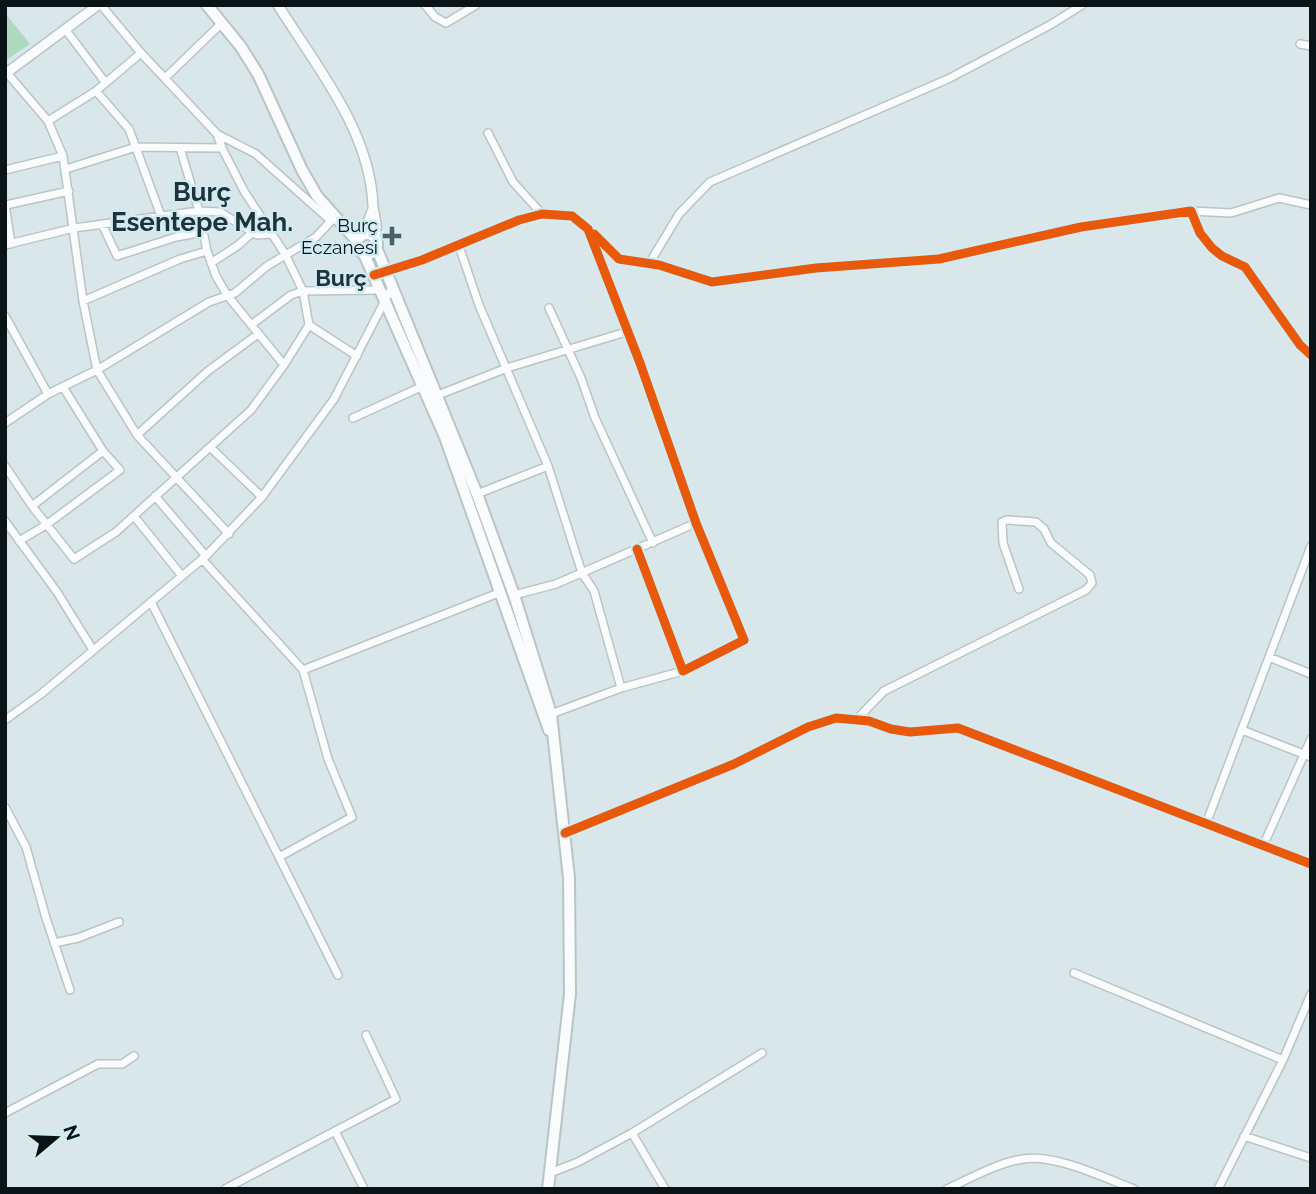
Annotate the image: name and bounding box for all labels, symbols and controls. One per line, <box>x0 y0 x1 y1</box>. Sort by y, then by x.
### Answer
district label: Burç Esentepe Mah. <box>111 177 293 237</box>
place label: Burç Eczanesi <box>301 214 378 258</box>
marker: Burç Eczanesi <box>384 228 400 244</box>
district label: Burç <box>315 264 367 291</box>
north arrow <box>21 1103 91 1173</box>
text: N <box>59 1122 85 1143</box>

